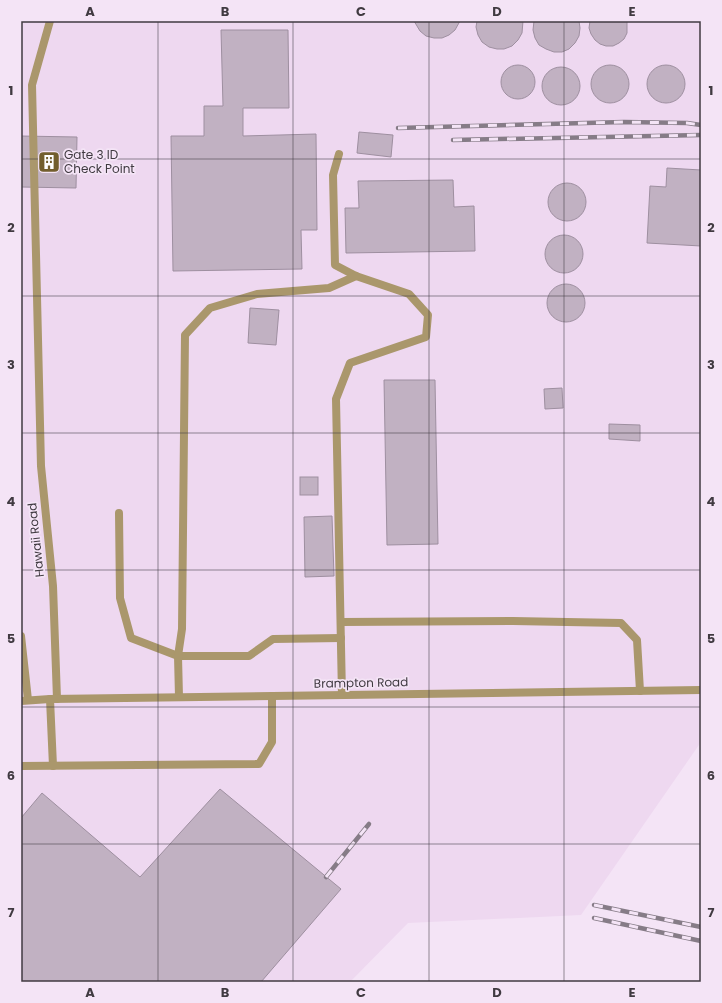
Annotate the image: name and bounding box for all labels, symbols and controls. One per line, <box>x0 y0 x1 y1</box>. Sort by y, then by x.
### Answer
text: A <box>85 2 95 21</box>
text: B <box>221 2 230 21</box>
text: C <box>356 2 366 21</box>
text: D <box>492 2 502 21</box>
text: E <box>628 2 636 21</box>
text: 1 <box>9 81 13 100</box>
text: 1 <box>709 81 713 100</box>
place label: Gate 3 ID Check Point <box>64 146 135 177</box>
building icon: Gate 3 ID Check Point <box>36 149 62 175</box>
text: 2 <box>7 218 15 237</box>
text: 2 <box>707 218 715 237</box>
text: 3 <box>7 355 15 374</box>
text: 3 <box>707 355 715 374</box>
text: 4 <box>7 492 16 511</box>
text: 4 <box>707 492 716 511</box>
street label: Hawaii Road <box>23 502 48 578</box>
text: 5 <box>7 629 15 648</box>
text: 5 <box>707 629 715 648</box>
street label: Brampton Road <box>314 673 408 692</box>
text: 6 <box>7 766 15 785</box>
text: 6 <box>707 766 715 785</box>
text: 7 <box>8 903 15 922</box>
text: 7 <box>708 903 715 922</box>
text: A <box>85 983 95 1002</box>
text: B <box>221 983 230 1002</box>
text: C <box>356 983 366 1002</box>
text: D <box>492 983 502 1002</box>
text: E <box>628 983 636 1002</box>

